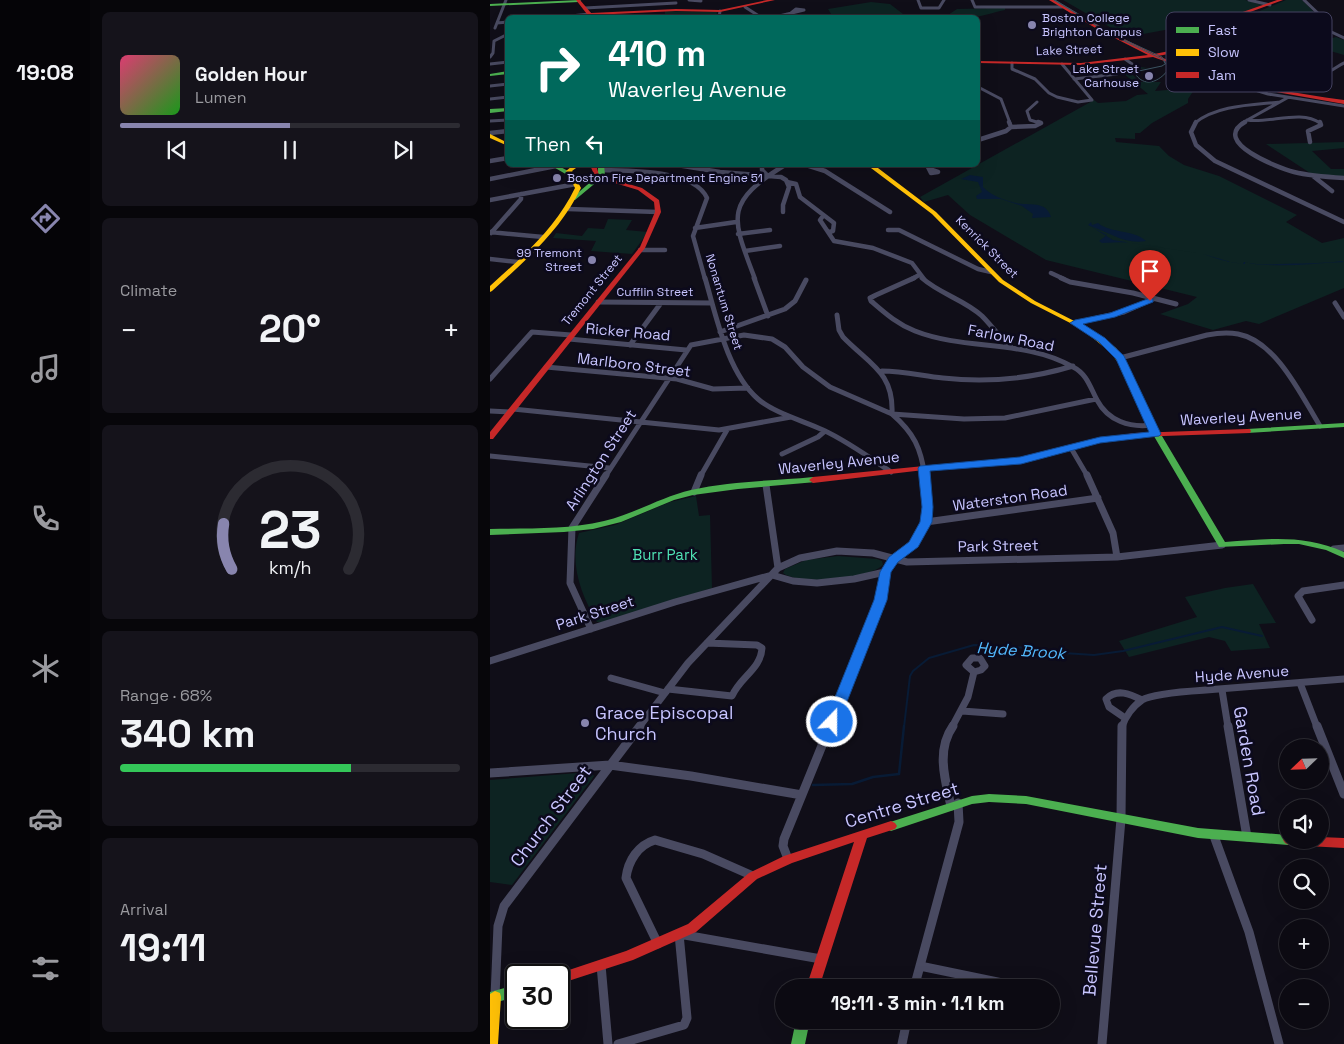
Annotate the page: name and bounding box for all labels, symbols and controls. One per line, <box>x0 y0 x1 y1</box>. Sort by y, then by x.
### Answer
place label: Boston College Brighton Campus <box>1042 10 1142 40</box>
legend <box>1166 12 1332 92</box>
marker: Boston College Brighton Campus <box>1026 19 1038 31</box>
text: Fast <box>1208 21 1237 39</box>
text: 410 m <box>608 32 706 76</box>
icon: right <box>525 35 590 100</box>
street label: Lake Street <box>1036 41 1102 59</box>
text: Slow <box>1208 43 1240 61</box>
text: 19:08 <box>16 58 74 86</box>
place label: Lake Street Carhouse <box>1073 61 1139 91</box>
text: Golden Hour <box>195 62 307 87</box>
text: Jam <box>1208 66 1236 84</box>
marker: Lake Street Carhouse <box>1143 70 1155 82</box>
text: Waverley Avenue <box>608 75 787 103</box>
text: Lumen <box>195 87 247 108</box>
icon: left <box>581 130 609 158</box>
text: Then <box>525 132 571 157</box>
icon: previous <box>163 136 191 164</box>
icon: pause <box>276 136 304 164</box>
icon: next <box>389 136 417 164</box>
place label: Boston Fire Department Engine 51 <box>567 170 763 186</box>
marker: Boston Fire Department Engine 51 <box>551 172 563 184</box>
icon: directions <box>28 201 63 236</box>
street label: Kenrick Street <box>952 212 1022 282</box>
place label: 99 Tremont Street <box>517 245 582 275</box>
pin <box>1129 250 1171 301</box>
street label: Tremont Street <box>558 251 626 329</box>
street label: Nonantum Street <box>702 252 746 352</box>
marker: 99 Tremont Street <box>586 254 598 266</box>
icon: arrive <box>1136 257 1164 285</box>
text: Climate <box>120 280 177 301</box>
street label: Cufflin Street <box>617 284 693 300</box>
text: 20° <box>259 305 321 353</box>
text: − <box>120 312 137 348</box>
text: + <box>443 312 460 348</box>
street label: Ricker Road <box>585 318 671 345</box>
street label: Farlow Road <box>966 320 1056 355</box>
street label: Marlboro Street <box>576 348 692 381</box>
icon: music <box>28 351 63 386</box>
street label: Waverley Avenue <box>1180 404 1302 429</box>
street label: Arlington Street <box>561 406 640 514</box>
street label: Waverley Avenue <box>777 447 901 478</box>
street label: Waterston Road <box>951 480 1069 515</box>
text: 23 <box>259 497 321 563</box>
icon: phone <box>28 501 63 536</box>
street label: Park Street <box>957 535 1039 556</box>
park label: Burr Park <box>632 545 698 564</box>
text: km/h <box>269 556 311 579</box>
street label: Park Street <box>553 591 636 634</box>
water label: Hyde Brook <box>976 637 1068 664</box>
icon: climate <box>28 651 63 686</box>
street label: Hyde Avenue <box>1194 661 1290 686</box>
text: Range · 68% <box>120 685 212 706</box>
position arrow <box>805 695 857 747</box>
place label: Grace Episcopal Church <box>595 701 733 745</box>
street label: Garden Road <box>1229 704 1270 817</box>
text: 340 km <box>120 710 255 758</box>
marker: Grace Episcopal Church <box>579 717 591 729</box>
north arrow <box>1279 739 1329 789</box>
map controls <box>1279 739 1329 1029</box>
street label: Church Street <box>505 760 596 871</box>
street label: Centre Street <box>842 776 962 833</box>
button: sound <box>1279 799 1329 849</box>
icon: car <box>28 801 63 836</box>
button: search <box>1279 859 1329 909</box>
street label: Bellevue Street <box>1077 863 1112 997</box>
text: Arrival <box>120 899 168 920</box>
button: + <box>1279 919 1329 969</box>
text: 19:11 <box>120 924 206 972</box>
icon: filters <box>28 951 63 986</box>
speed limit sign: 30 <box>505 964 570 1029</box>
button: − <box>1279 979 1329 1029</box>
text: 19:11 · 3 min · 1.1 km <box>831 991 1004 1016</box>

